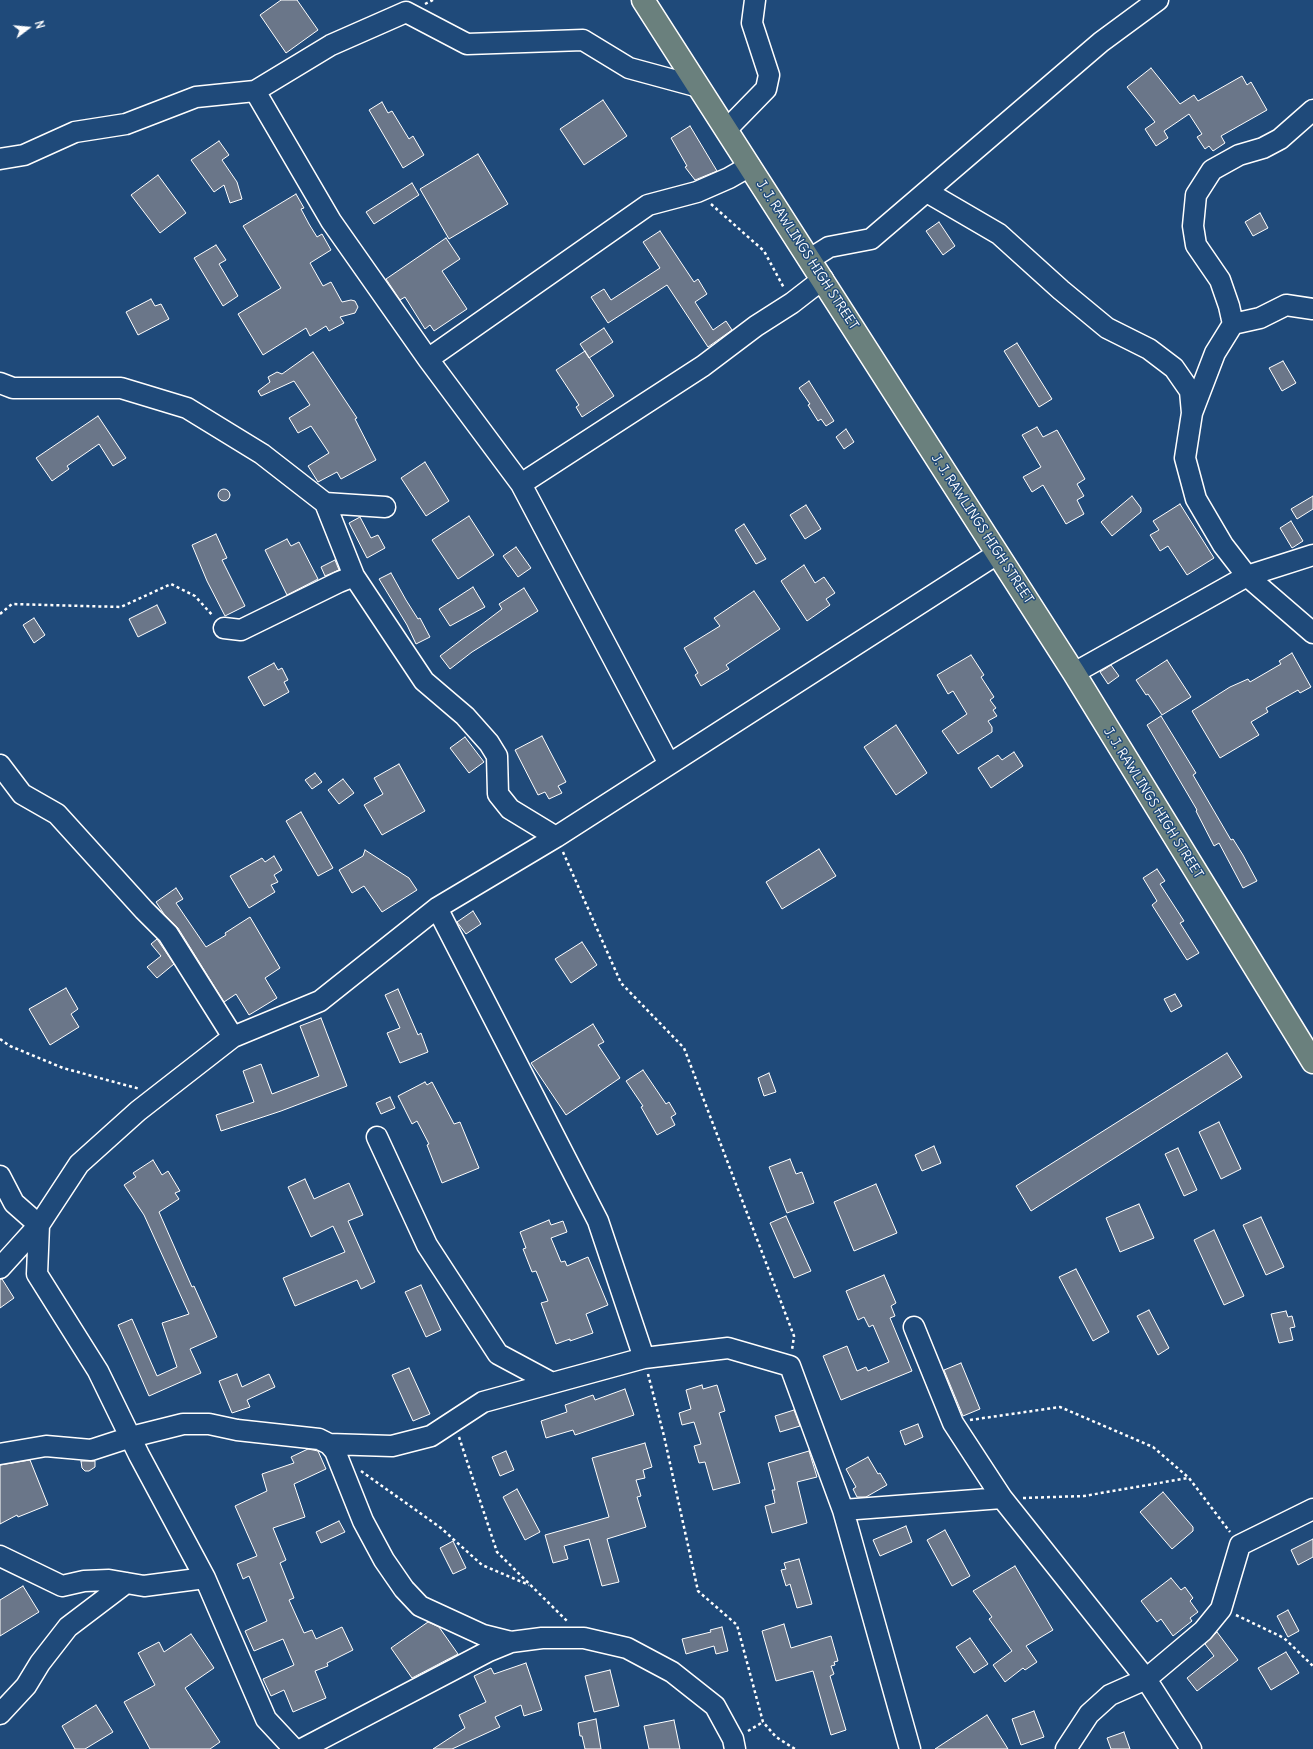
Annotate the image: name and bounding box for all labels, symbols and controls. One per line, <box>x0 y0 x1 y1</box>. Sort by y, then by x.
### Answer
north arrow <box>8 8 48 48</box>
text: N <box>32 19 47 30</box>
street label: J. J. RAWLINGS HIGH STREET <box>753 177 861 333</box>
street label: J. J. RAWLINGS HIGH STREET <box>928 451 1036 607</box>
street label: J. J. RAWLINGS HIGH STREET <box>1100 725 1206 881</box>

